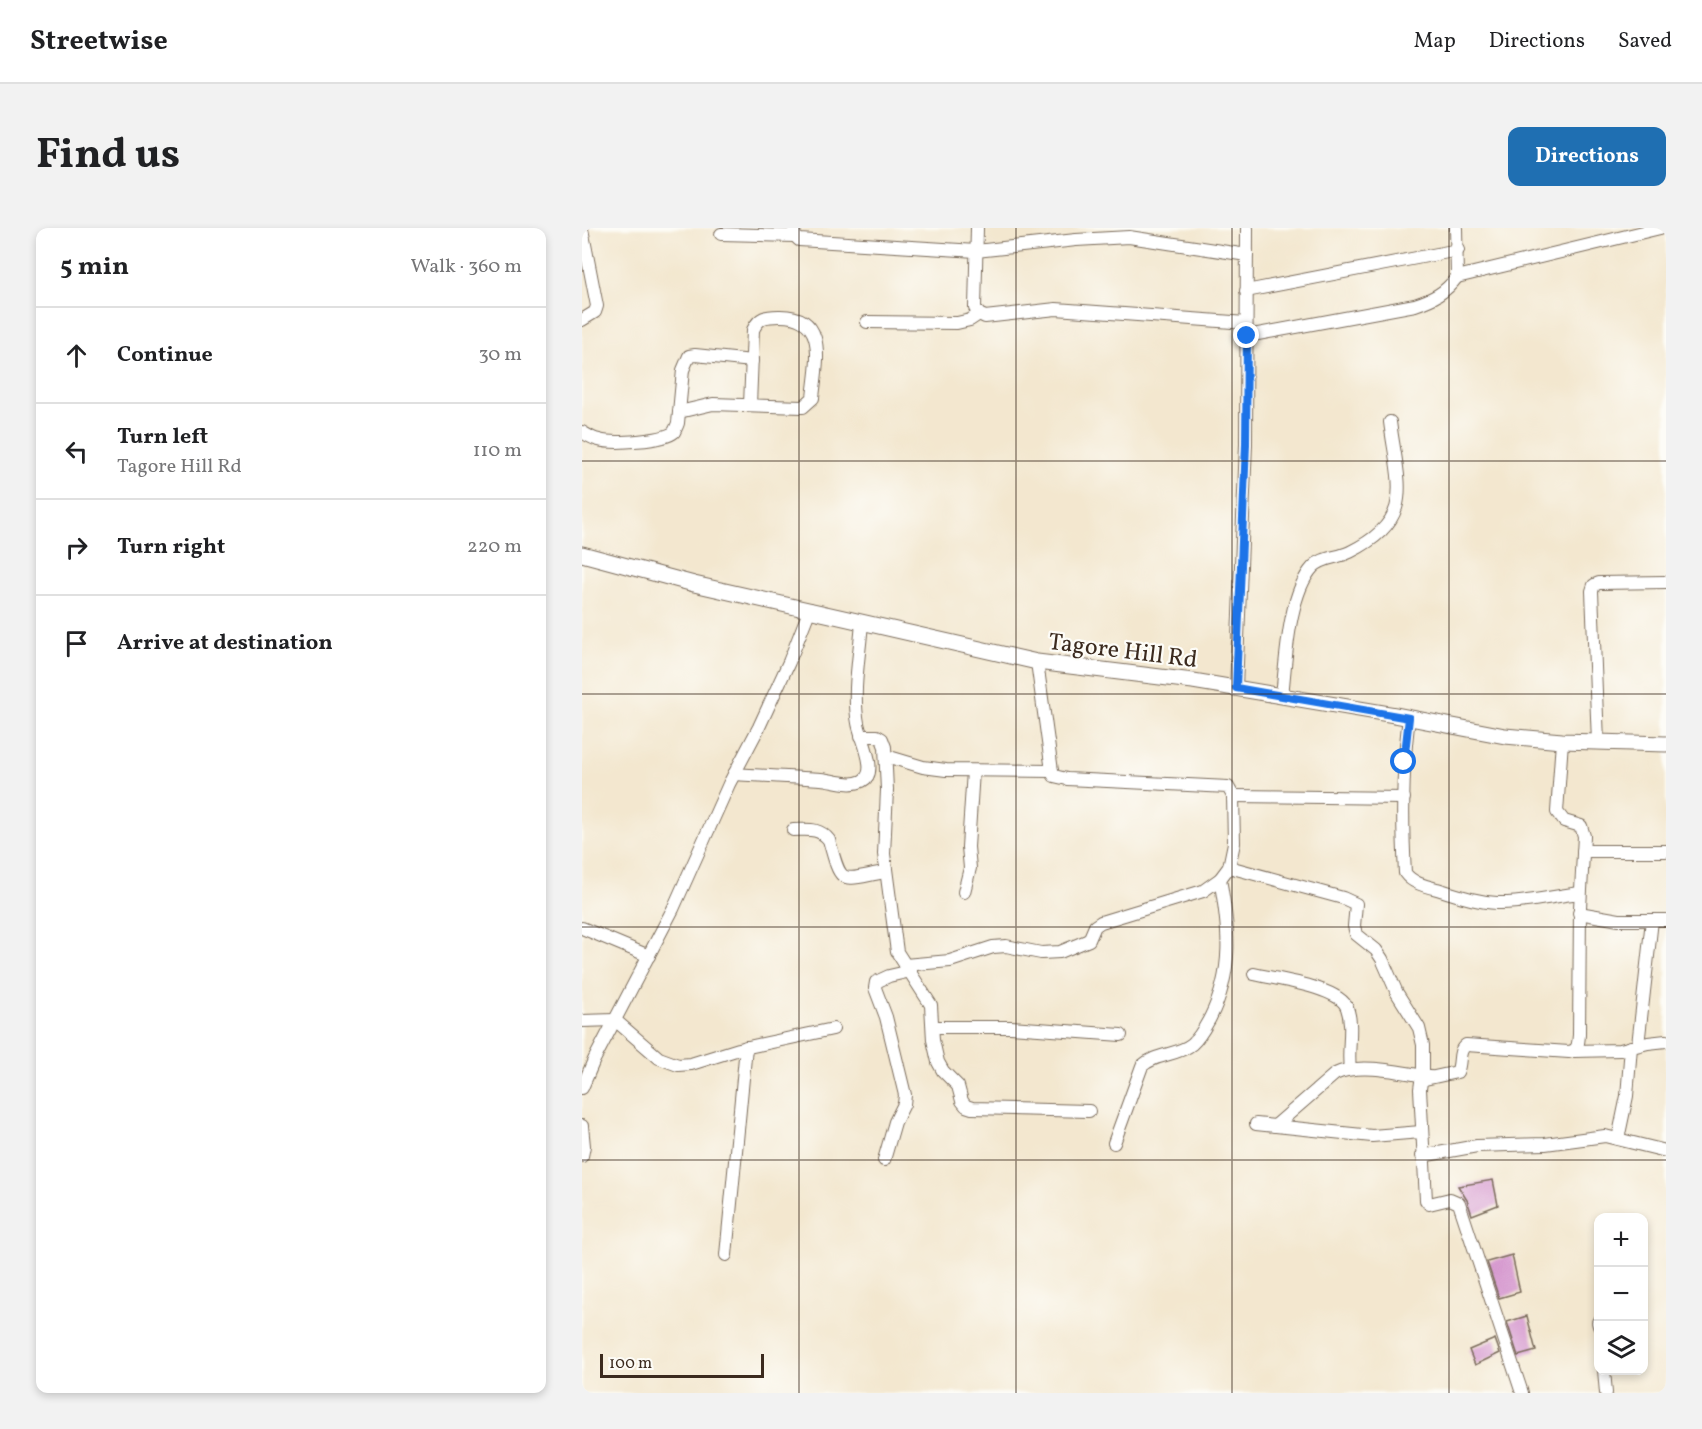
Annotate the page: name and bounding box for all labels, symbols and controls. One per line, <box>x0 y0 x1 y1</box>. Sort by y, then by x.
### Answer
text: Streetwise <box>30 22 168 61</box>
text: Map <box>1414 27 1456 56</box>
text: Directions <box>1489 27 1585 56</box>
text: Saved <box>1618 27 1672 56</box>
text: Find us <box>36 127 180 186</box>
button: Directions <box>1508 127 1666 186</box>
text: 5 min <box>60 249 129 285</box>
text: Walk · 360 m <box>410 253 522 281</box>
route end <box>1233 322 1259 348</box>
icon: ahead <box>60 339 93 372</box>
text: Continue <box>117 340 213 371</box>
text: 30 m <box>478 341 522 369</box>
text: Turn left <box>117 422 208 453</box>
icon: left <box>60 435 93 468</box>
text: 110 m <box>473 437 522 465</box>
text: Tagore Hill Rd <box>117 453 242 481</box>
icon: right <box>60 531 93 564</box>
text: Turn right <box>117 532 225 563</box>
text: 220 m <box>467 533 522 561</box>
street label: Tagore Hill Rd <box>1046 626 1199 678</box>
icon: arrive <box>60 627 93 660</box>
text: Arrive at destination <box>117 628 333 659</box>
route start <box>1390 748 1416 774</box>
map controls <box>1594 1213 1648 1375</box>
button: + <box>1594 1213 1648 1267</box>
button: − <box>1594 1267 1648 1321</box>
button: layers <box>1594 1321 1648 1375</box>
scale bar <box>600 1351 764 1378</box>
text: 100 m <box>609 1353 652 1375</box>

